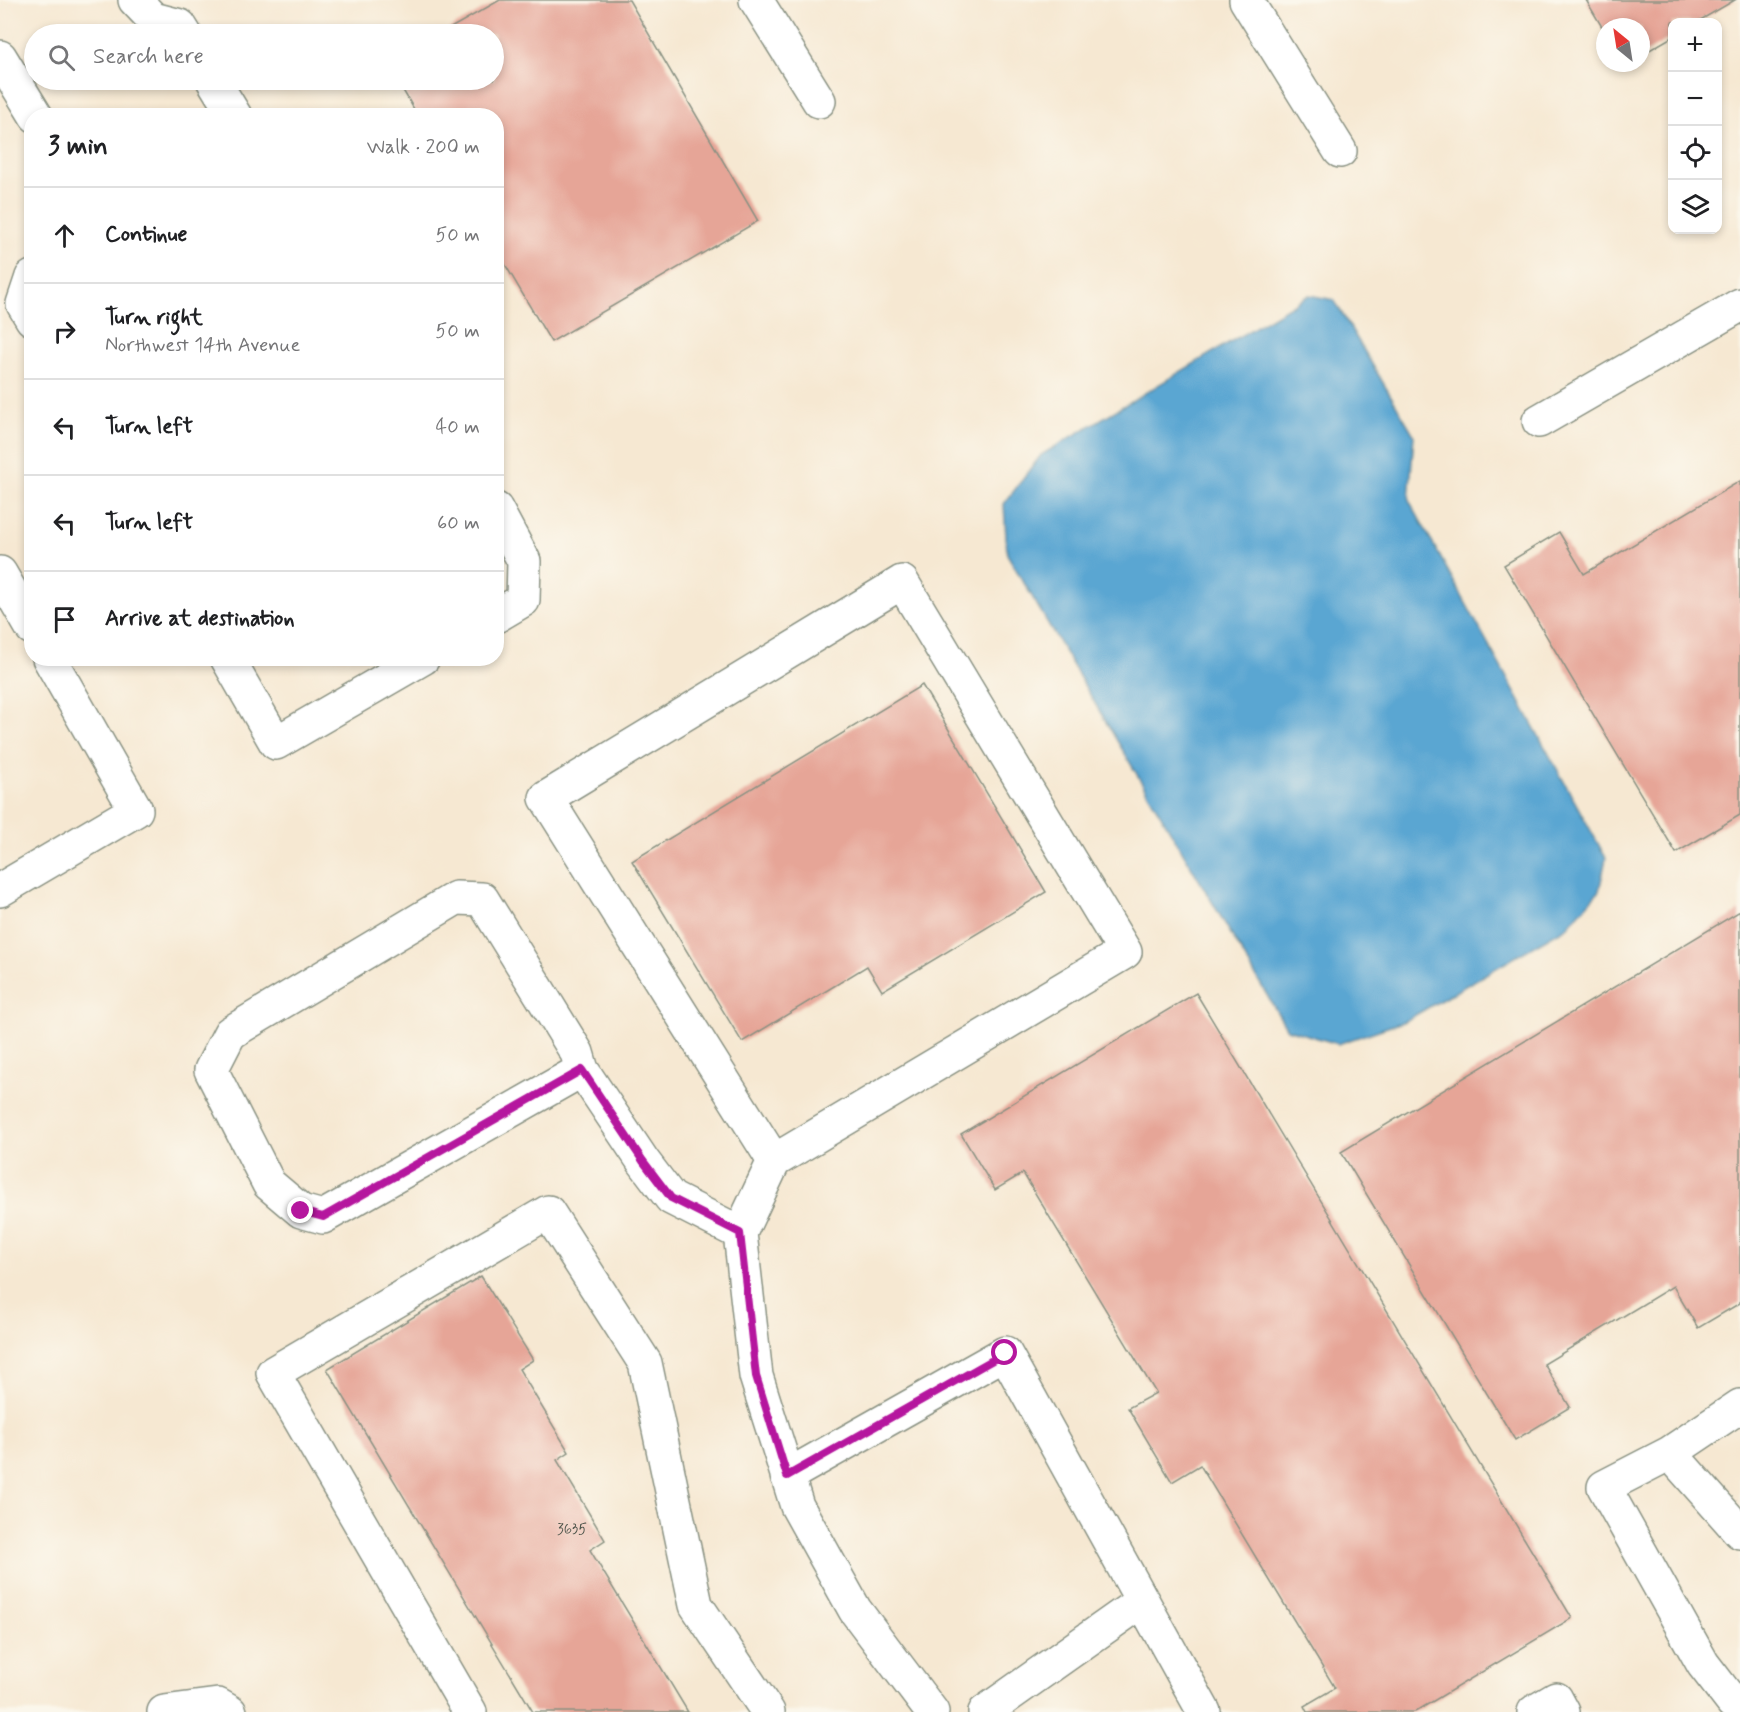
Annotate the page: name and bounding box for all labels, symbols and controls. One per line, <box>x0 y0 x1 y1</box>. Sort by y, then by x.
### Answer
north arrow <box>1596 18 1650 72</box>
map controls <box>1668 18 1722 234</box>
button: + <box>1668 18 1722 72</box>
search box <box>24 24 504 90</box>
icon: search <box>45 41 78 74</box>
text: Search here <box>93 43 204 71</box>
button: − <box>1668 72 1722 126</box>
button: locate <box>1668 126 1722 180</box>
text: 3 min <box>48 130 108 164</box>
text: Walk · 200 m <box>367 134 480 161</box>
button: layers <box>1668 180 1722 234</box>
icon: ahead <box>48 219 81 252</box>
text: Continue <box>105 221 187 249</box>
text: 50 m <box>435 222 480 249</box>
text: Turn right <box>105 304 203 332</box>
icon: right <box>48 315 81 348</box>
text: 50 m <box>435 318 480 345</box>
text: Northwest 14th Avenue <box>105 332 300 359</box>
icon: left <box>48 411 81 444</box>
text: Turn left <box>105 413 193 441</box>
text: 40 m <box>436 414 480 441</box>
icon: left <box>48 507 81 540</box>
text: Turn left <box>105 509 193 537</box>
text: 60 m <box>437 510 480 537</box>
icon: arrive <box>48 603 81 636</box>
text: Arrive at destination <box>105 605 295 633</box>
route end <box>287 1197 313 1223</box>
route start <box>991 1339 1017 1365</box>
house number: 3635 <box>557 1520 587 1540</box>

